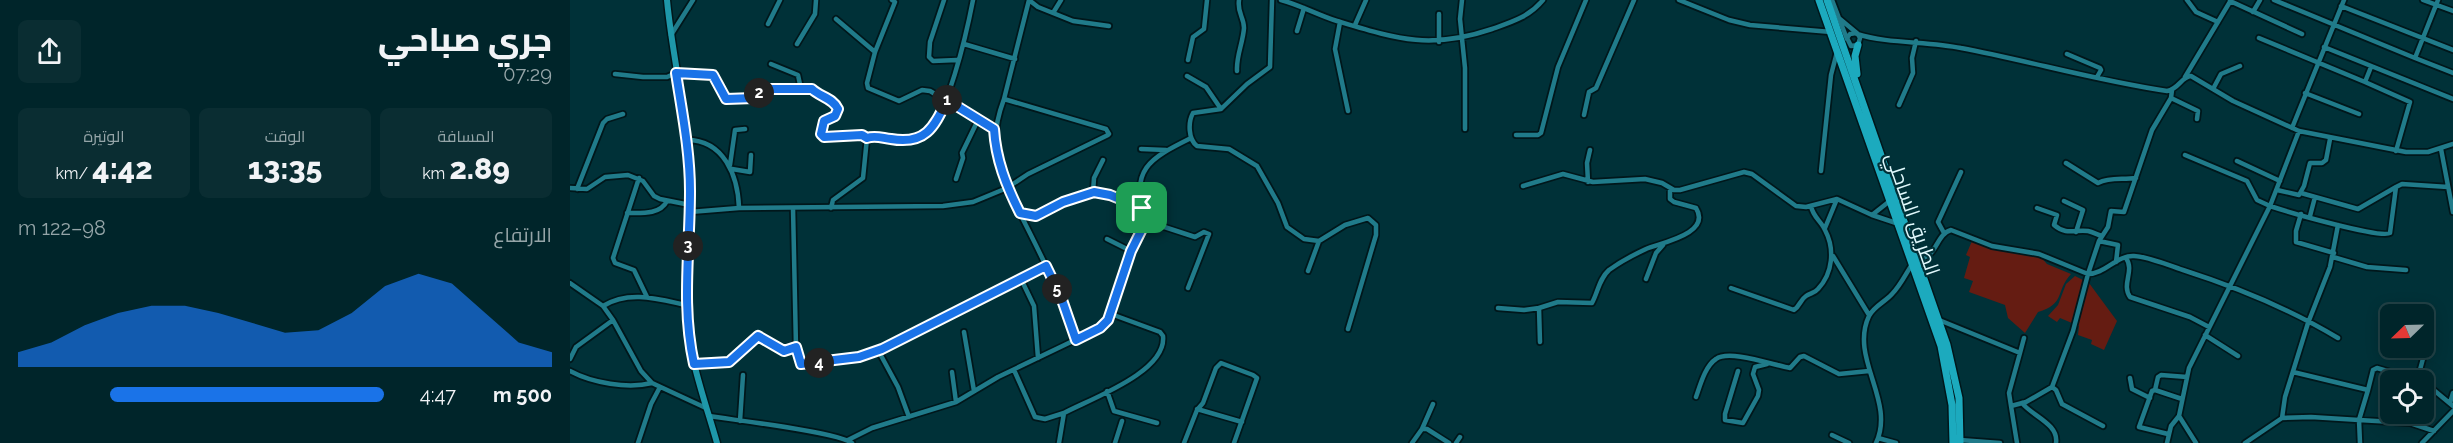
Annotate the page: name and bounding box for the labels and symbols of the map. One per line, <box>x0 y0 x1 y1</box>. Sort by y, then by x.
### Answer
pin: 2 <box>744 78 774 108</box>
pin: 1 <box>932 85 962 115</box>
street label: الطريق الساحلي <box>1877 150 1945 280</box>
pin <box>1116 182 1167 233</box>
pin: 3 <box>673 231 703 261</box>
pin: 5 <box>1042 274 1072 304</box>
north arrow <box>2380 304 2434 358</box>
pin: 4 <box>804 348 834 378</box>

